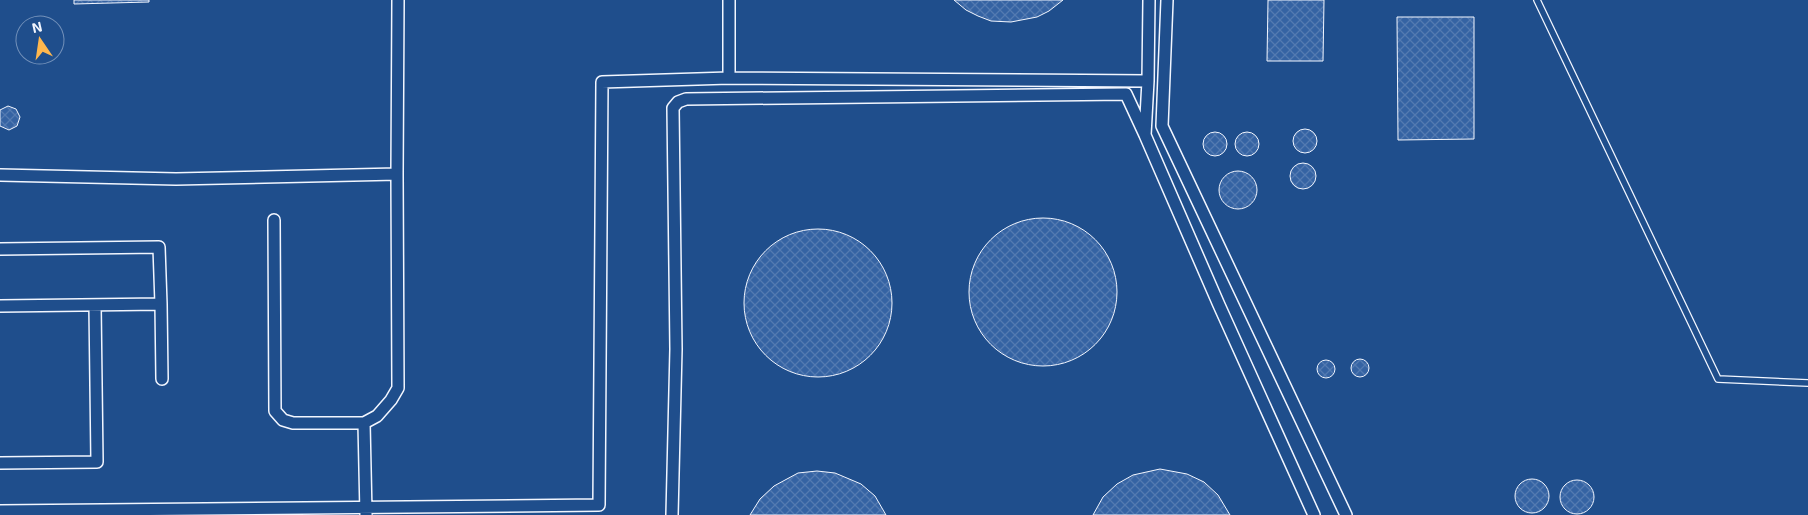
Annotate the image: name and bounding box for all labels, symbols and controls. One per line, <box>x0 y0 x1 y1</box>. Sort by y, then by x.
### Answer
north arrow <box>15 15 65 65</box>
text: N <box>30 17 44 36</box>

